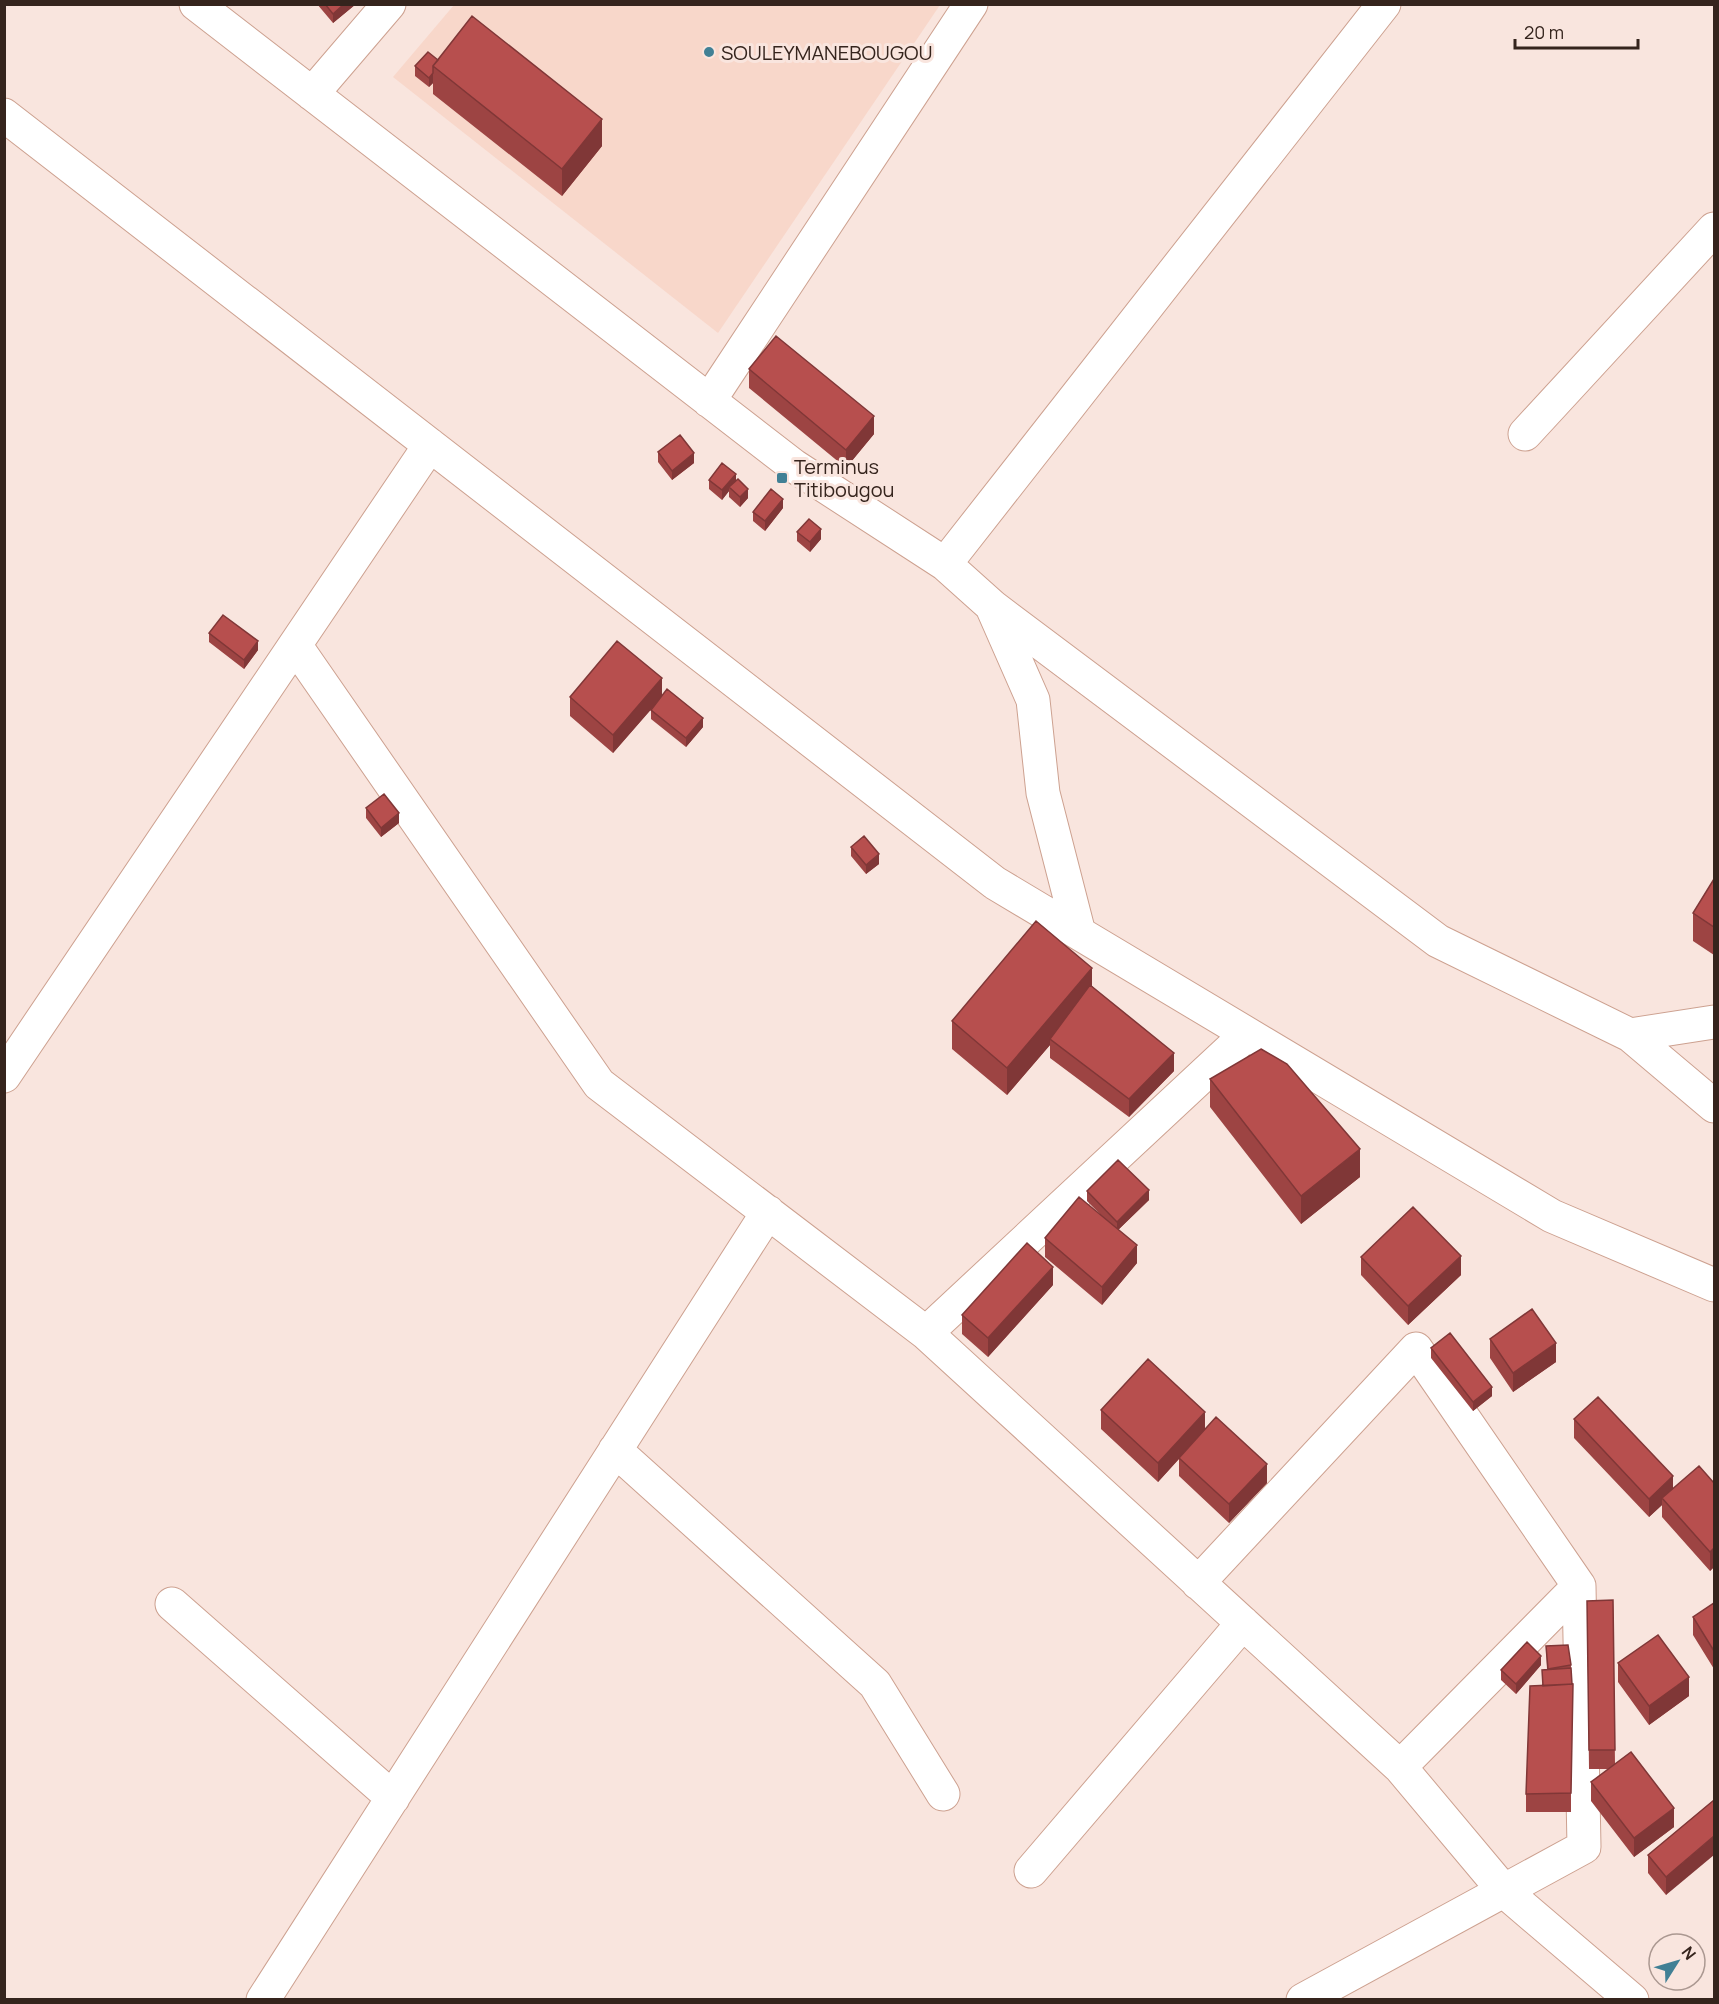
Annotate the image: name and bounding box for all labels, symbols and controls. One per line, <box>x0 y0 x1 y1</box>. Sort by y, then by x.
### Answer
scale bar <box>1515 12 1638 50</box>
text: 20 m <box>1524 20 1564 44</box>
place label: SOULEYMANEBOUGOU <box>721 39 933 66</box>
marker: SOULEYMANEBOUGOU <box>702 45 716 59</box>
place label: Terminus Titibougou <box>794 453 894 503</box>
marker: Terminus Titibougou <box>775 471 789 485</box>
north arrow <box>1647 1932 1707 1992</box>
text: N <box>1677 1942 1701 1964</box>

